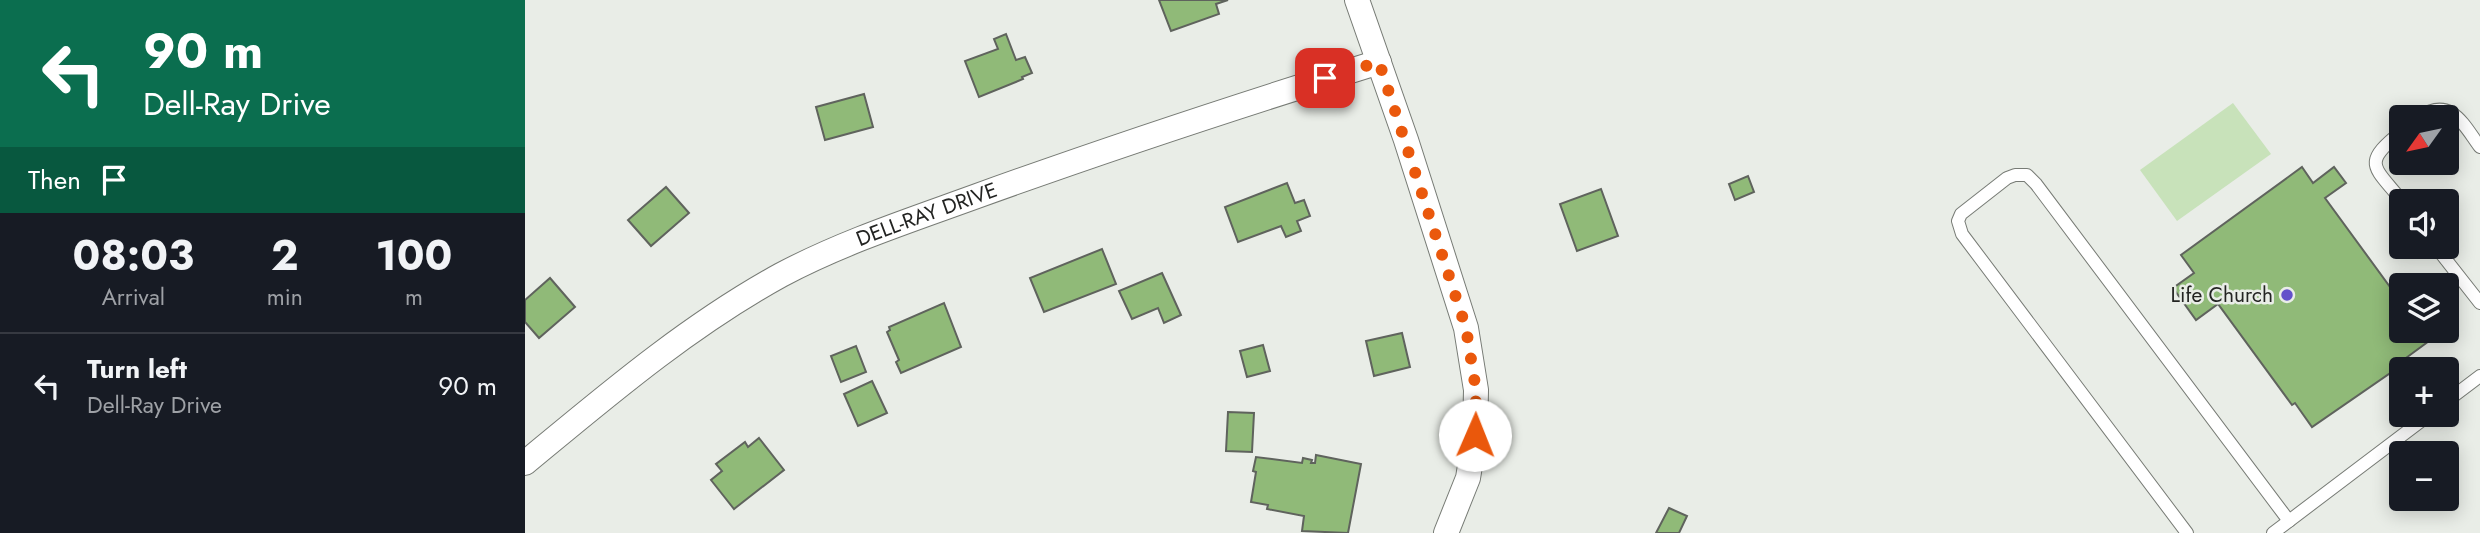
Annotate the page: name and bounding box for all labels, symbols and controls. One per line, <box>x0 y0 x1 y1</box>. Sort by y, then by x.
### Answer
text: 90 m <box>143 16 263 86</box>
icon: left <box>28 28 119 119</box>
pin <box>1295 48 1355 108</box>
icon: arrive <box>1306 59 1344 97</box>
text: Dell-Ray Drive <box>143 81 331 127</box>
north arrow <box>2389 105 2459 175</box>
map controls <box>2389 105 2459 511</box>
text: Then <box>28 161 81 199</box>
icon: arrive <box>95 161 133 199</box>
street label: DELL-RAY DRIVE <box>852 175 1001 254</box>
button: sound <box>2389 189 2459 259</box>
text: 08:03 <box>73 225 194 286</box>
text: 2 <box>271 225 299 286</box>
text: 100 <box>375 225 452 286</box>
button: layers <box>2389 273 2459 343</box>
text: Arrival <box>102 280 165 314</box>
text: min <box>267 280 303 314</box>
text: m <box>405 280 423 314</box>
place label: Life Church <box>2171 280 2273 310</box>
marker: Life Church <box>2279 287 2295 303</box>
text: Turn left <box>87 350 187 388</box>
button: + <box>2389 357 2459 427</box>
icon: left <box>28 367 66 405</box>
text: 90 m <box>438 367 497 405</box>
text: Dell-Ray Drive <box>87 388 222 422</box>
position arrow <box>1438 398 1512 472</box>
button: − <box>2389 441 2459 511</box>

